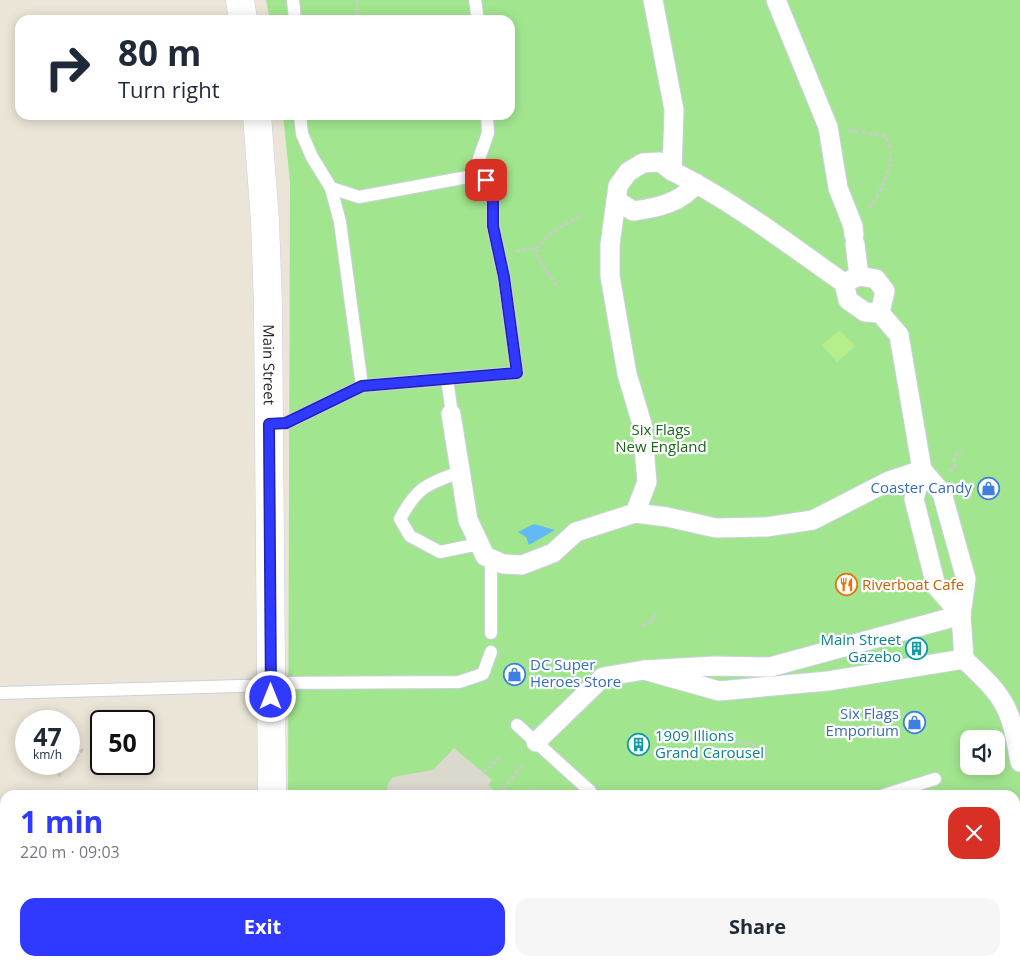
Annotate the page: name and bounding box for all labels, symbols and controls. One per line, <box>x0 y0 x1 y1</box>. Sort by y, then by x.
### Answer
text: 80 m <box>118 29 201 76</box>
icon: right <box>35 35 100 100</box>
text: Turn right <box>118 74 220 104</box>
pin <box>465 159 507 201</box>
icon: arrive <box>472 166 500 194</box>
street label: Main Street <box>259 324 280 405</box>
park label: Six Flags New England <box>615 419 707 456</box>
shop icon: Coaster Candy <box>976 476 1000 500</box>
place label: Coaster Candy <box>871 477 972 497</box>
restaurant icon: Riverboat Cafe <box>834 573 858 597</box>
place label: Riverboat Cafe <box>862 574 964 594</box>
place label: Main Street Gazebo <box>820 629 901 666</box>
building icon: Main Street Gazebo <box>905 637 929 661</box>
place label: DC Super Heroes Store <box>530 654 621 691</box>
shop icon: DC Super Heroes Store <box>502 662 526 686</box>
position arrow <box>244 670 296 722</box>
place label: Six Flags Emporium <box>826 703 899 740</box>
speed limit sign: 50 <box>90 710 155 775</box>
shop icon: Six Flags Emporium <box>903 711 927 735</box>
text: 47 <box>33 719 62 753</box>
place label: 1909 Illions Grand Carousel <box>655 725 764 762</box>
map controls <box>960 730 1005 775</box>
button: sound <box>960 730 1005 775</box>
building icon: 1909 Illions Grand Carousel <box>627 733 651 757</box>
text: km/h <box>33 746 62 763</box>
text: 1 min <box>20 801 103 842</box>
button: close <box>948 807 1000 859</box>
text: 220 m · 09:03 <box>20 841 120 863</box>
button: Exit <box>20 898 505 956</box>
button: Share <box>515 898 1000 956</box>

